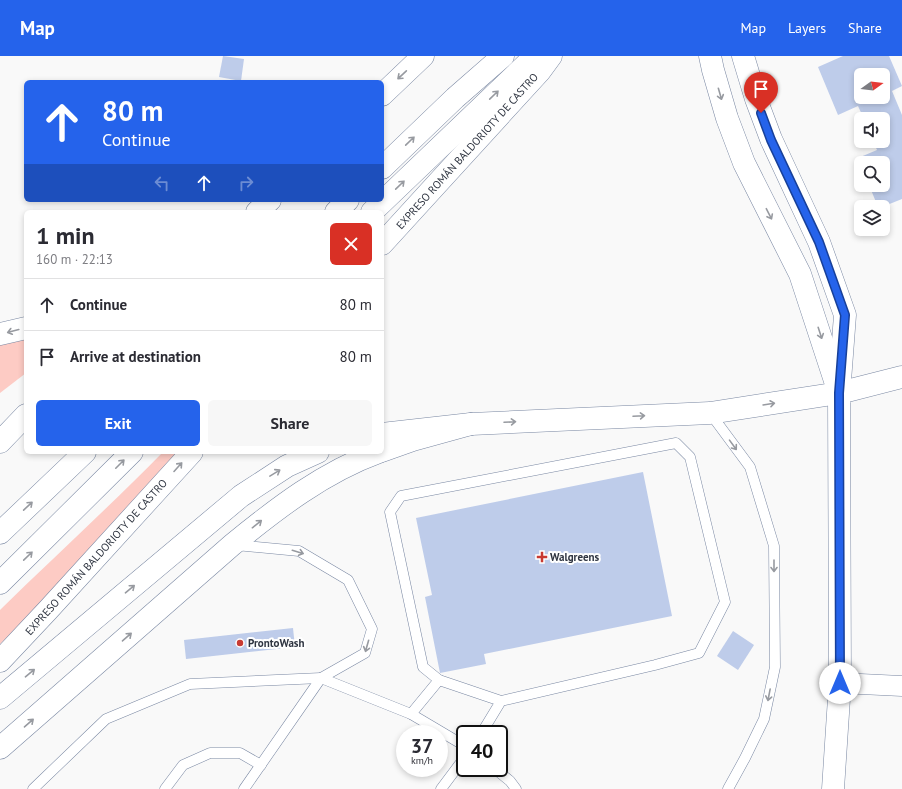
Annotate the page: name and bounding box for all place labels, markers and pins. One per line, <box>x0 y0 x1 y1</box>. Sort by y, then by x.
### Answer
pin <box>744 72 778 113</box>
place label: Walgreens <box>550 550 600 564</box>
marker: Walgreens <box>537 552 547 562</box>
place label: ProntoWash <box>248 636 304 650</box>
marker: ProntoWash <box>235 638 245 648</box>

